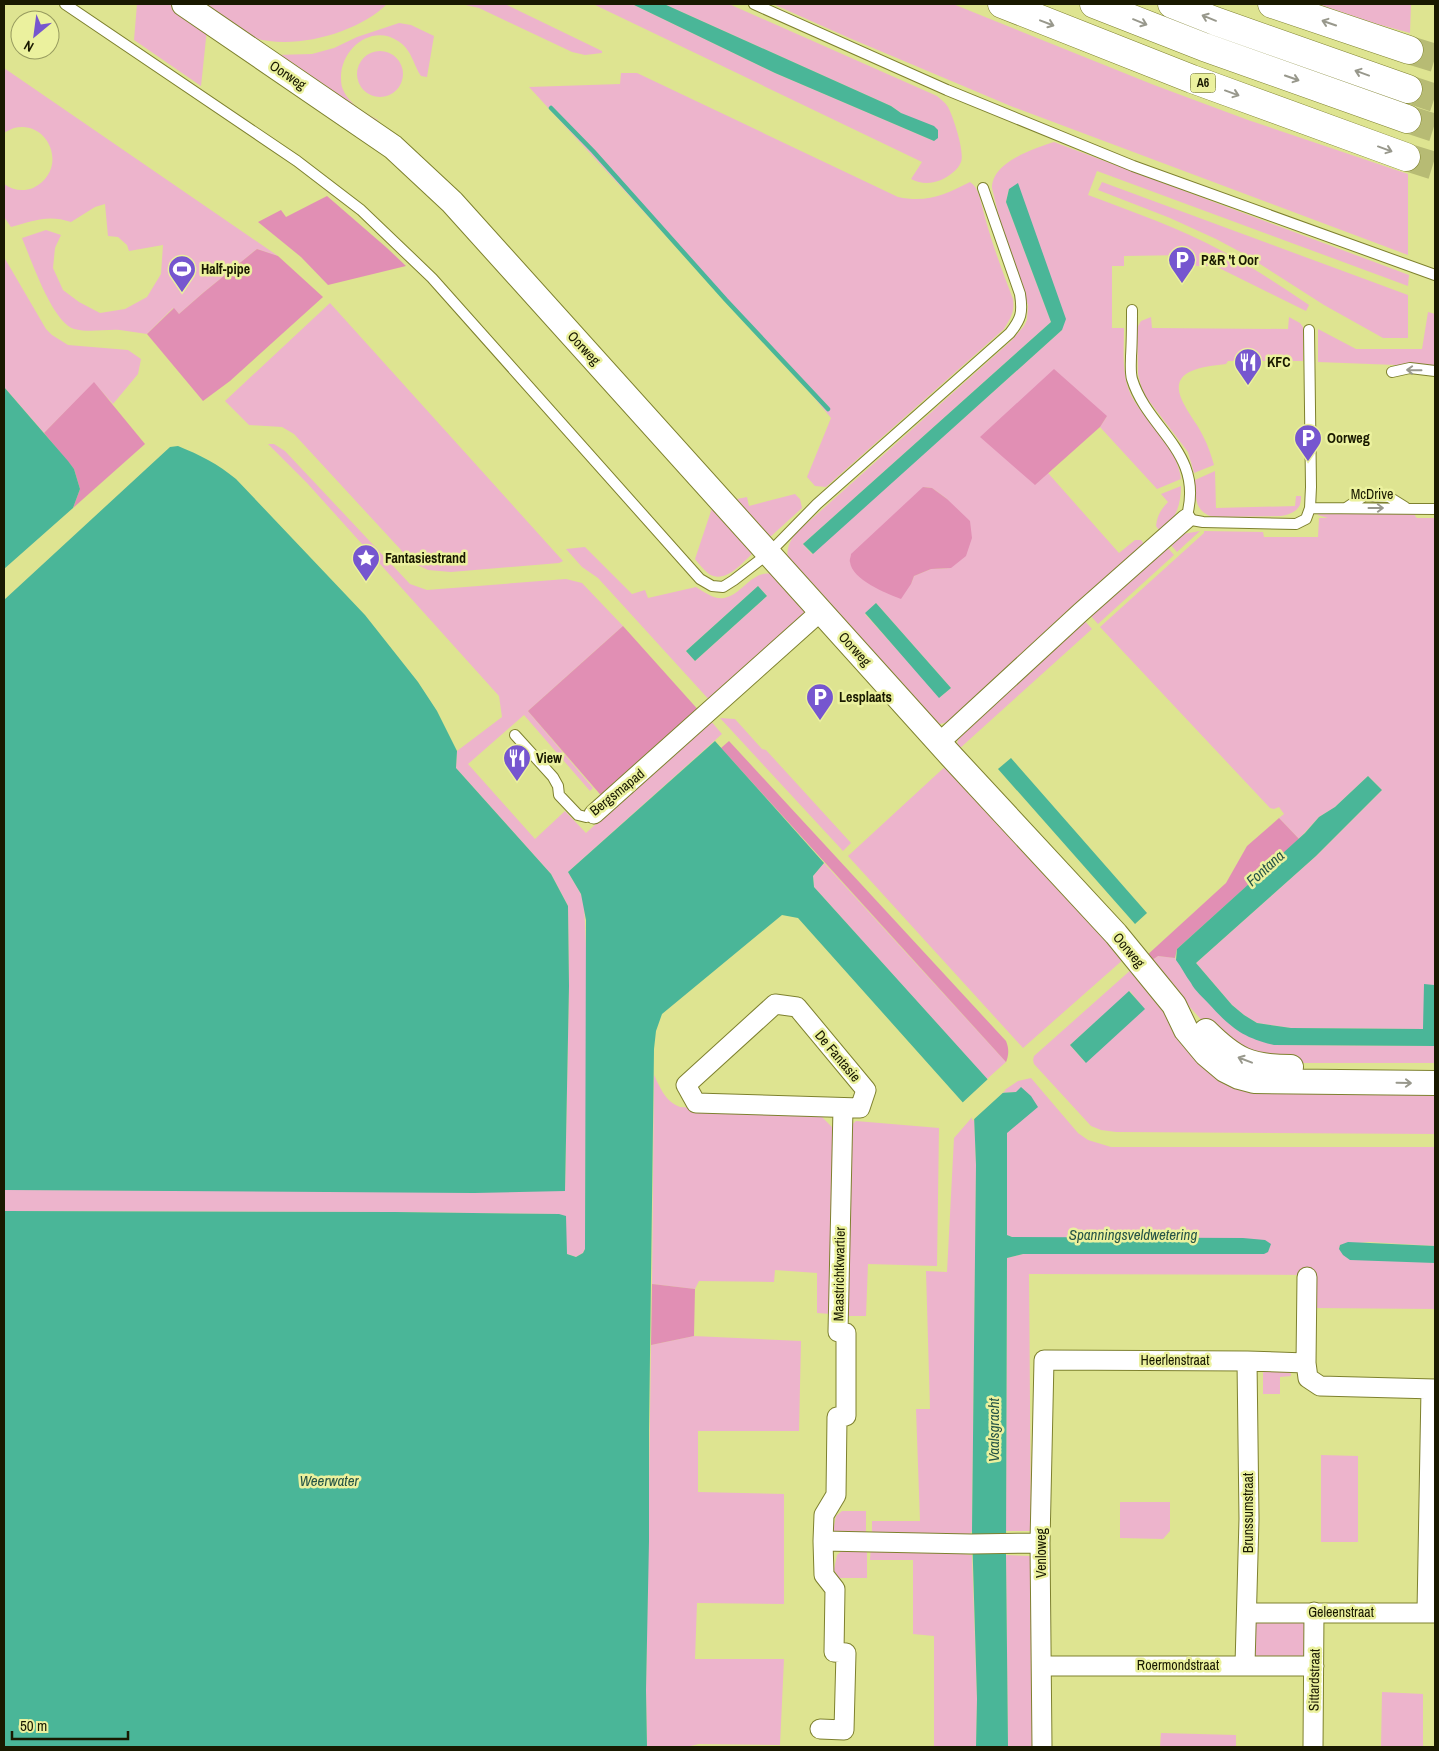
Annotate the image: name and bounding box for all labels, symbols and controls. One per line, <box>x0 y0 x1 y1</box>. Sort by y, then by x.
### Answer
north arrow <box>10 10 60 60</box>
one-way arrow <box>1202 13 1217 22</box>
one-way arrow <box>1132 17 1147 27</box>
one-way arrow <box>1322 18 1337 27</box>
one-way arrow <box>1040 19 1055 28</box>
text: N <box>21 36 37 56</box>
street label: Oorweg <box>266 56 310 94</box>
one-way arrow <box>1354 68 1370 77</box>
road number: A6 <box>1190 74 1216 92</box>
one-way arrow <box>1284 74 1299 83</box>
one-way arrow <box>1224 89 1239 98</box>
one-way arrow <box>1376 145 1392 154</box>
parking icon: P&R 't Oor <box>1167 245 1197 284</box>
place label: P&R 't Oor <box>1201 251 1259 269</box>
sports icon: Half-pipe <box>167 254 197 293</box>
place label: Half-pipe <box>201 260 250 278</box>
street label: Oorweg <box>564 327 605 369</box>
restaurant icon: KFC <box>1233 347 1263 386</box>
place label: KFC <box>1267 353 1291 371</box>
one-way arrow <box>1406 365 1422 374</box>
parking icon: Oorweg <box>1293 423 1323 462</box>
place label: Oorweg <box>1327 429 1370 447</box>
street label: McDrive <box>1351 485 1393 503</box>
one-way arrow <box>1368 503 1384 513</box>
place icon: Fantasiestrand <box>351 543 381 582</box>
place label: Fantasiestrand <box>385 549 466 567</box>
street label: Oorweg <box>835 628 876 670</box>
parking icon: Lesplaats <box>805 682 835 721</box>
place label: Lesplaats <box>839 688 892 706</box>
restaurant icon: View <box>502 743 532 782</box>
place label: View <box>536 749 562 767</box>
street label: Bergsmapad <box>586 765 648 819</box>
water label: Fontana <box>1241 845 1289 891</box>
street label: Oorweg <box>1109 929 1149 972</box>
street label: De Fantasie <box>811 1026 865 1086</box>
one-way arrow <box>1238 1055 1253 1064</box>
one-way arrow <box>1396 1078 1412 1088</box>
water label: Spanningsveldwetering <box>1069 1224 1197 1245</box>
street label: Maastrichtkwartier <box>829 1226 849 1321</box>
street label: Heerlenstraat <box>1141 1351 1209 1369</box>
water label: Vaalsgracht <box>983 1398 1004 1462</box>
water label: Weerwater <box>299 1470 359 1491</box>
street label: Brunssumstraat <box>1239 1473 1257 1553</box>
street label: Venloweg <box>1032 1527 1050 1578</box>
street label: Geleenstraat <box>1308 1603 1374 1621</box>
street label: Sittardstraat <box>1304 1649 1324 1711</box>
street label: Roermondstraat <box>1137 1656 1219 1674</box>
scale bar <box>12 1708 129 1740</box>
text: 50 m <box>20 1715 47 1736</box>

